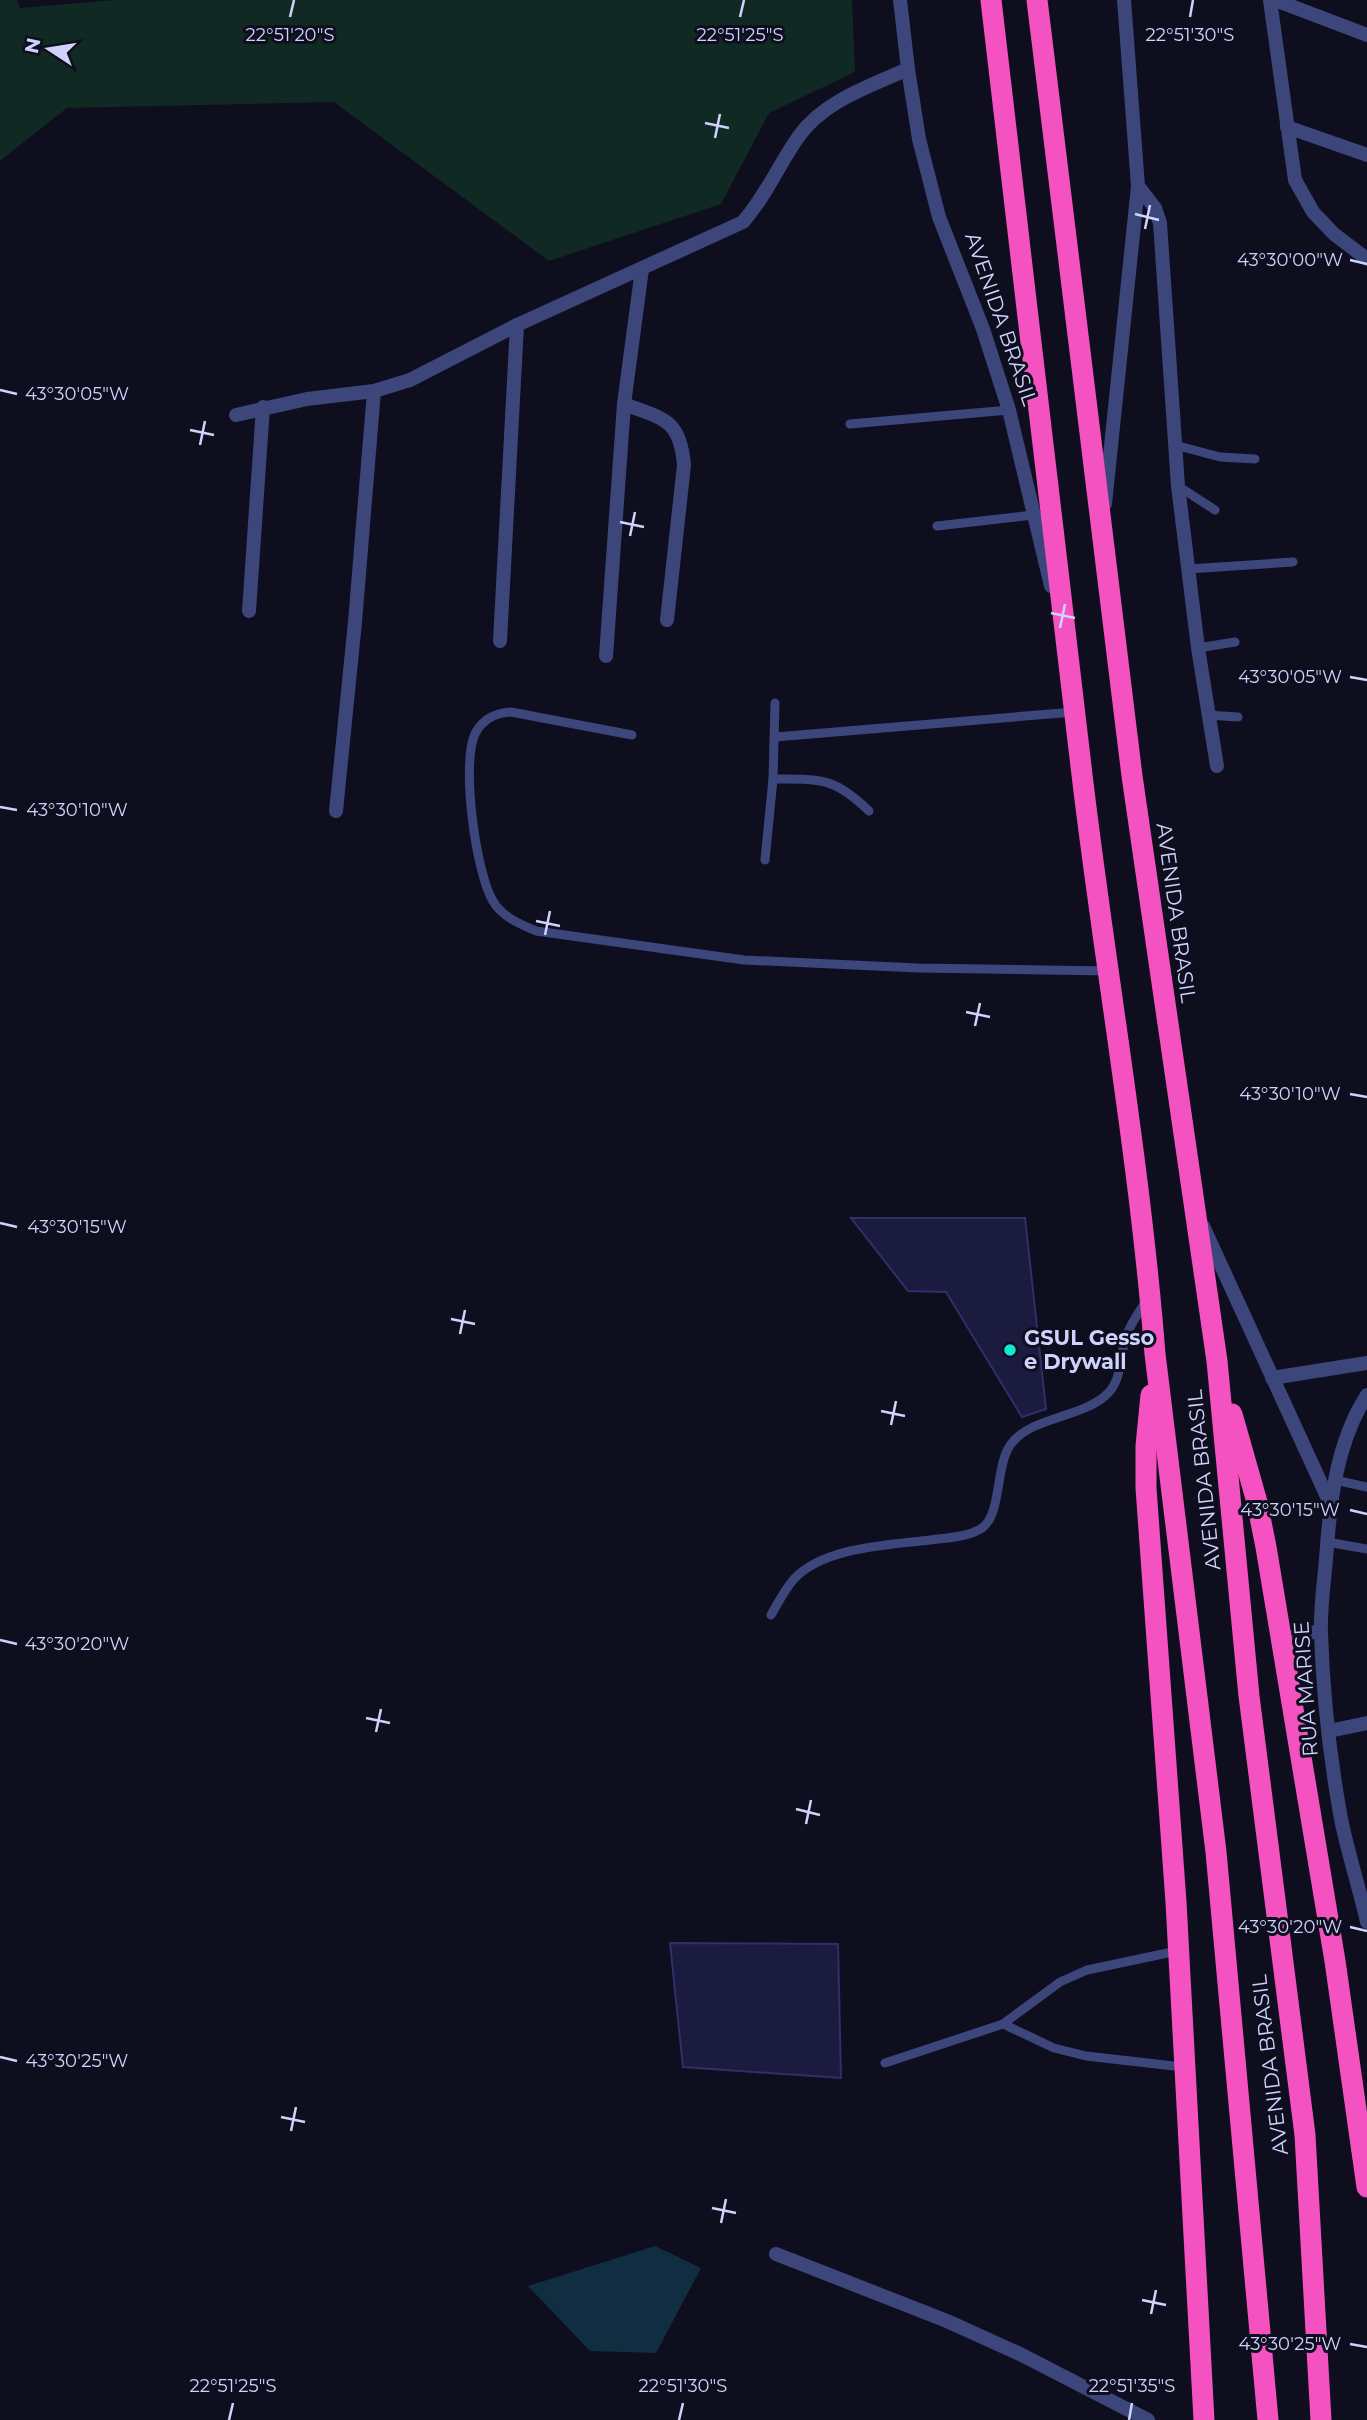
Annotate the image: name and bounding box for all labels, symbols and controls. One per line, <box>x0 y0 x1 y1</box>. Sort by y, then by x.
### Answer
north arrow <box>14 14 84 84</box>
text: 22°51'20"S <box>246 24 334 46</box>
text: 22°51'25"S <box>696 24 784 46</box>
text: 22°51'30"S <box>1146 24 1234 46</box>
text: N <box>20 36 46 55</box>
street label: AVENIDA BRASIL <box>960 229 1043 409</box>
text: 43°30'00"W <box>1237 249 1343 271</box>
text: 43°30'05"W <box>25 383 129 405</box>
text: 43°30'05"W <box>1238 666 1342 688</box>
text: 43°30'10"W <box>26 799 128 821</box>
street label: AVENIDA BRASIL <box>1151 821 1202 1005</box>
text: 43°30'10"W <box>1239 1083 1341 1105</box>
text: 43°30'15"W <box>27 1216 127 1238</box>
place label: GSUL Gesso e Drywall <box>1024 1325 1155 1374</box>
marker: GSUL Gesso e Drywall <box>1002 1342 1018 1358</box>
street label: AVENIDA BRASIL <box>1182 1388 1225 1572</box>
text: 43°30'15"W <box>1240 1499 1340 1521</box>
street label: RUA MARISE <box>1288 1620 1323 1758</box>
text: 43°30'20"W <box>25 1633 129 1655</box>
text: 43°30'20"W <box>1238 1916 1342 1938</box>
street label: AVENIDA BRASIL <box>1246 1973 1293 2157</box>
text: 43°30'25"W <box>26 2050 128 2072</box>
text: 43°30'25"W <box>1239 2333 1341 2355</box>
text: 22°51'25"S <box>189 2375 277 2397</box>
text: 22°51'30"S <box>639 2375 727 2397</box>
text: 22°51'35"S <box>1089 2375 1175 2397</box>

